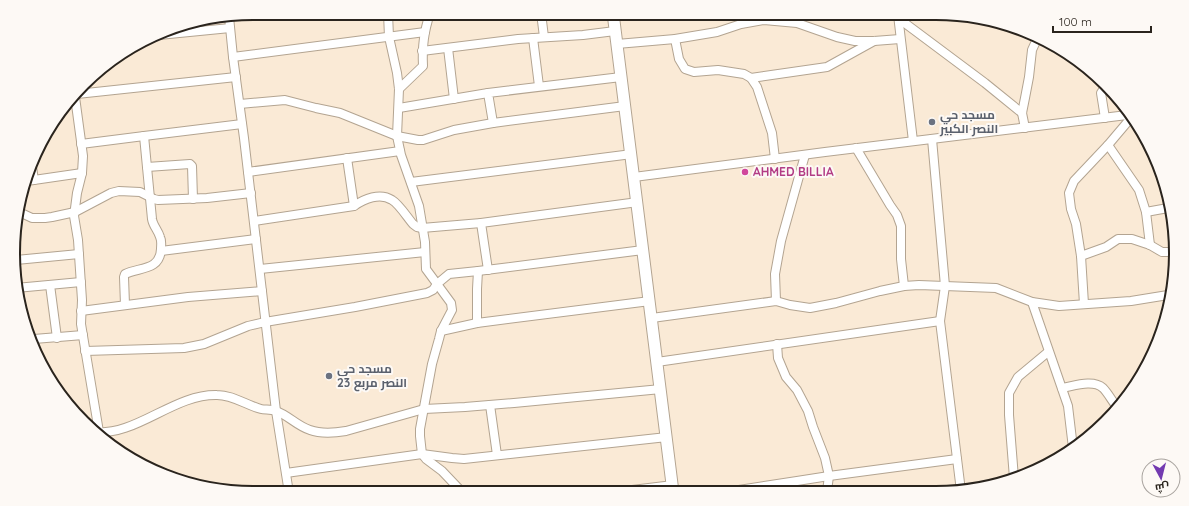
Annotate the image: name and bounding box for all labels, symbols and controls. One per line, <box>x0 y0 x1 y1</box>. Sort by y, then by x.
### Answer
scale bar <box>1053 8 1151 34</box>
text: 100 m <box>1059 14 1092 29</box>
place label: مسجد حي النصر الكبير <box>939 107 998 137</box>
marker: مسجد حي النصر الكبير <box>927 117 937 127</box>
place label: AHMED BILLIA <box>753 164 834 179</box>
marker: AHMED BILLIA <box>740 167 750 177</box>
place label: مسجد حي النصر مربع 23 <box>337 361 407 392</box>
marker: مسجد حي النصر مربع 23 <box>324 371 334 381</box>
north arrow <box>1141 458 1181 498</box>
text: ش <box>1154 480 1170 496</box>

